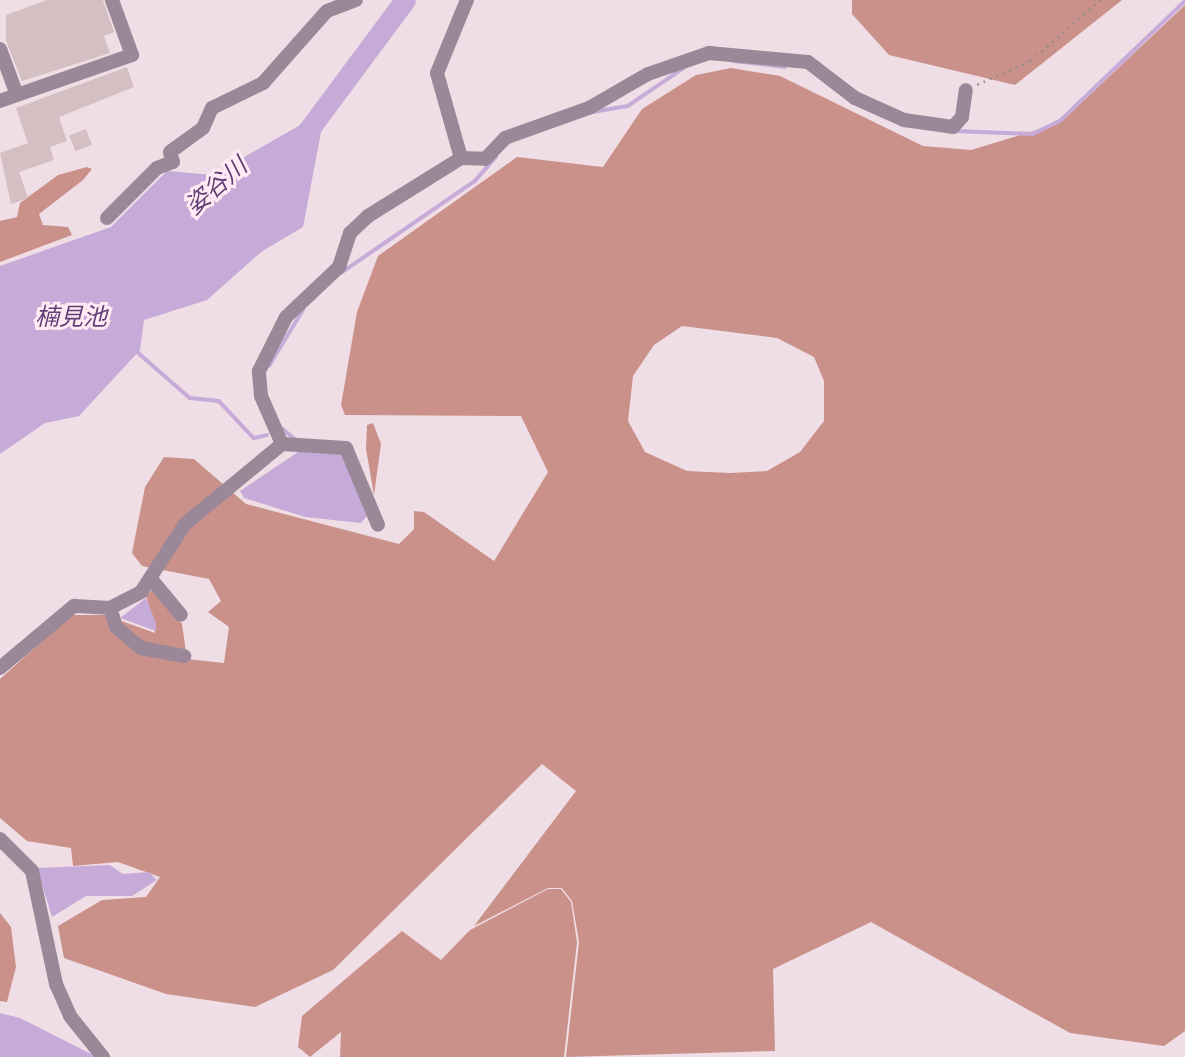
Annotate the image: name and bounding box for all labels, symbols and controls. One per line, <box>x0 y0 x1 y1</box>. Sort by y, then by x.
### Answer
water label: 姿谷川 <box>179 152 253 220</box>
water label: 楠見池 <box>35 303 107 331</box>

